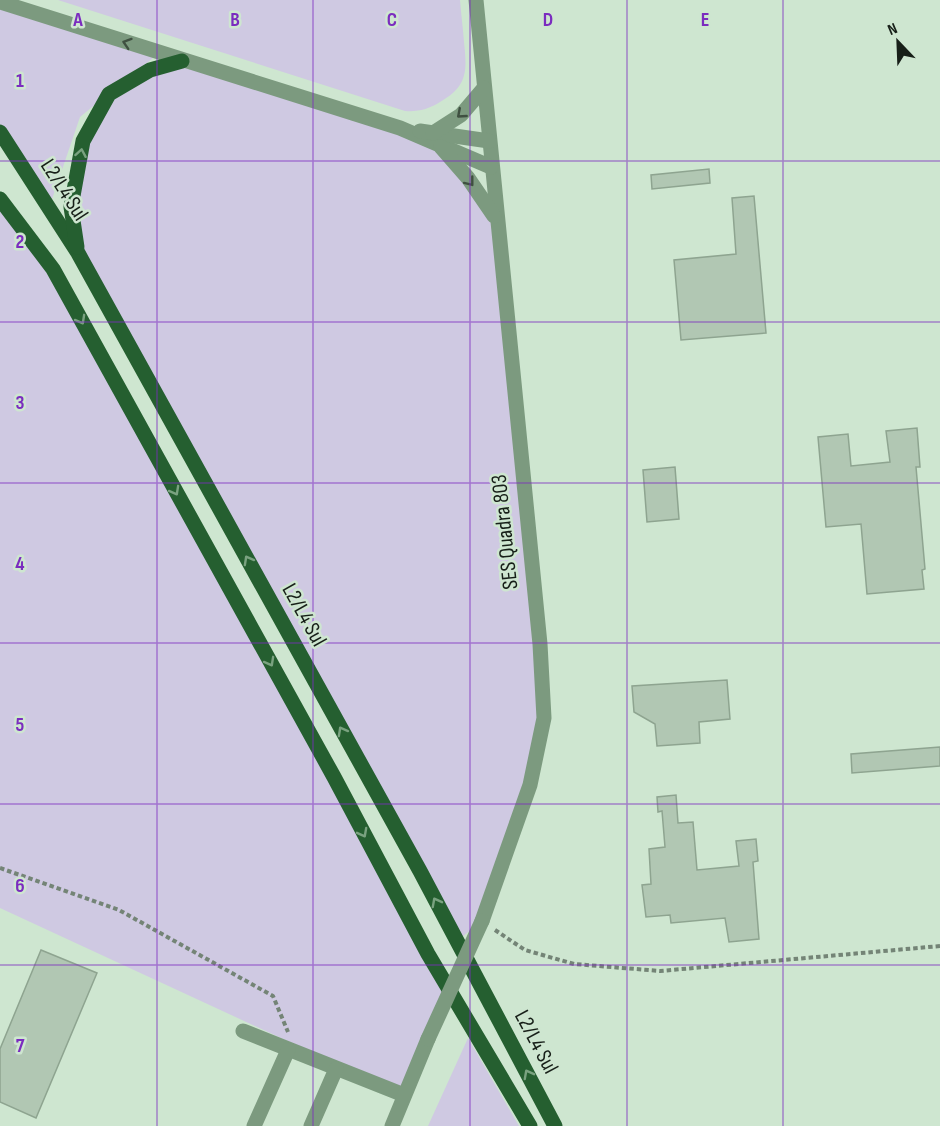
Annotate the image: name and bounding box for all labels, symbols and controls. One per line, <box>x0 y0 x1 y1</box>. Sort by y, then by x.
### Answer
text: A <box>72 8 83 32</box>
text: B <box>230 8 240 32</box>
text: C <box>387 8 397 32</box>
text: D <box>543 8 553 32</box>
text: E <box>701 8 709 32</box>
north arrow <box>868 12 928 72</box>
text: N <box>885 19 900 40</box>
one-way arrow <box>122 38 133 50</box>
text: 1 <box>16 69 24 93</box>
one-way arrow <box>457 106 468 117</box>
one-way arrow <box>74 149 86 158</box>
street label: L2/L4 Sul <box>34 154 94 226</box>
one-way arrow <box>462 175 473 186</box>
text: 2 <box>16 230 24 254</box>
one-way arrow <box>74 314 85 324</box>
text: 3 <box>16 391 25 415</box>
street label: SES Quadra 803 <box>486 473 524 591</box>
one-way arrow <box>168 485 179 495</box>
text: 4 <box>15 552 25 576</box>
one-way arrow <box>244 556 255 567</box>
street label: L2/L4 Sul <box>276 579 332 651</box>
one-way arrow <box>263 655 274 666</box>
text: 5 <box>16 713 25 737</box>
one-way arrow <box>338 727 350 737</box>
one-way arrow <box>356 826 367 837</box>
text: 6 <box>15 874 25 898</box>
one-way arrow <box>432 898 443 908</box>
street label: L2/L4 Sul <box>508 1006 564 1078</box>
text: 7 <box>16 1034 25 1058</box>
one-way arrow <box>524 1070 535 1081</box>

